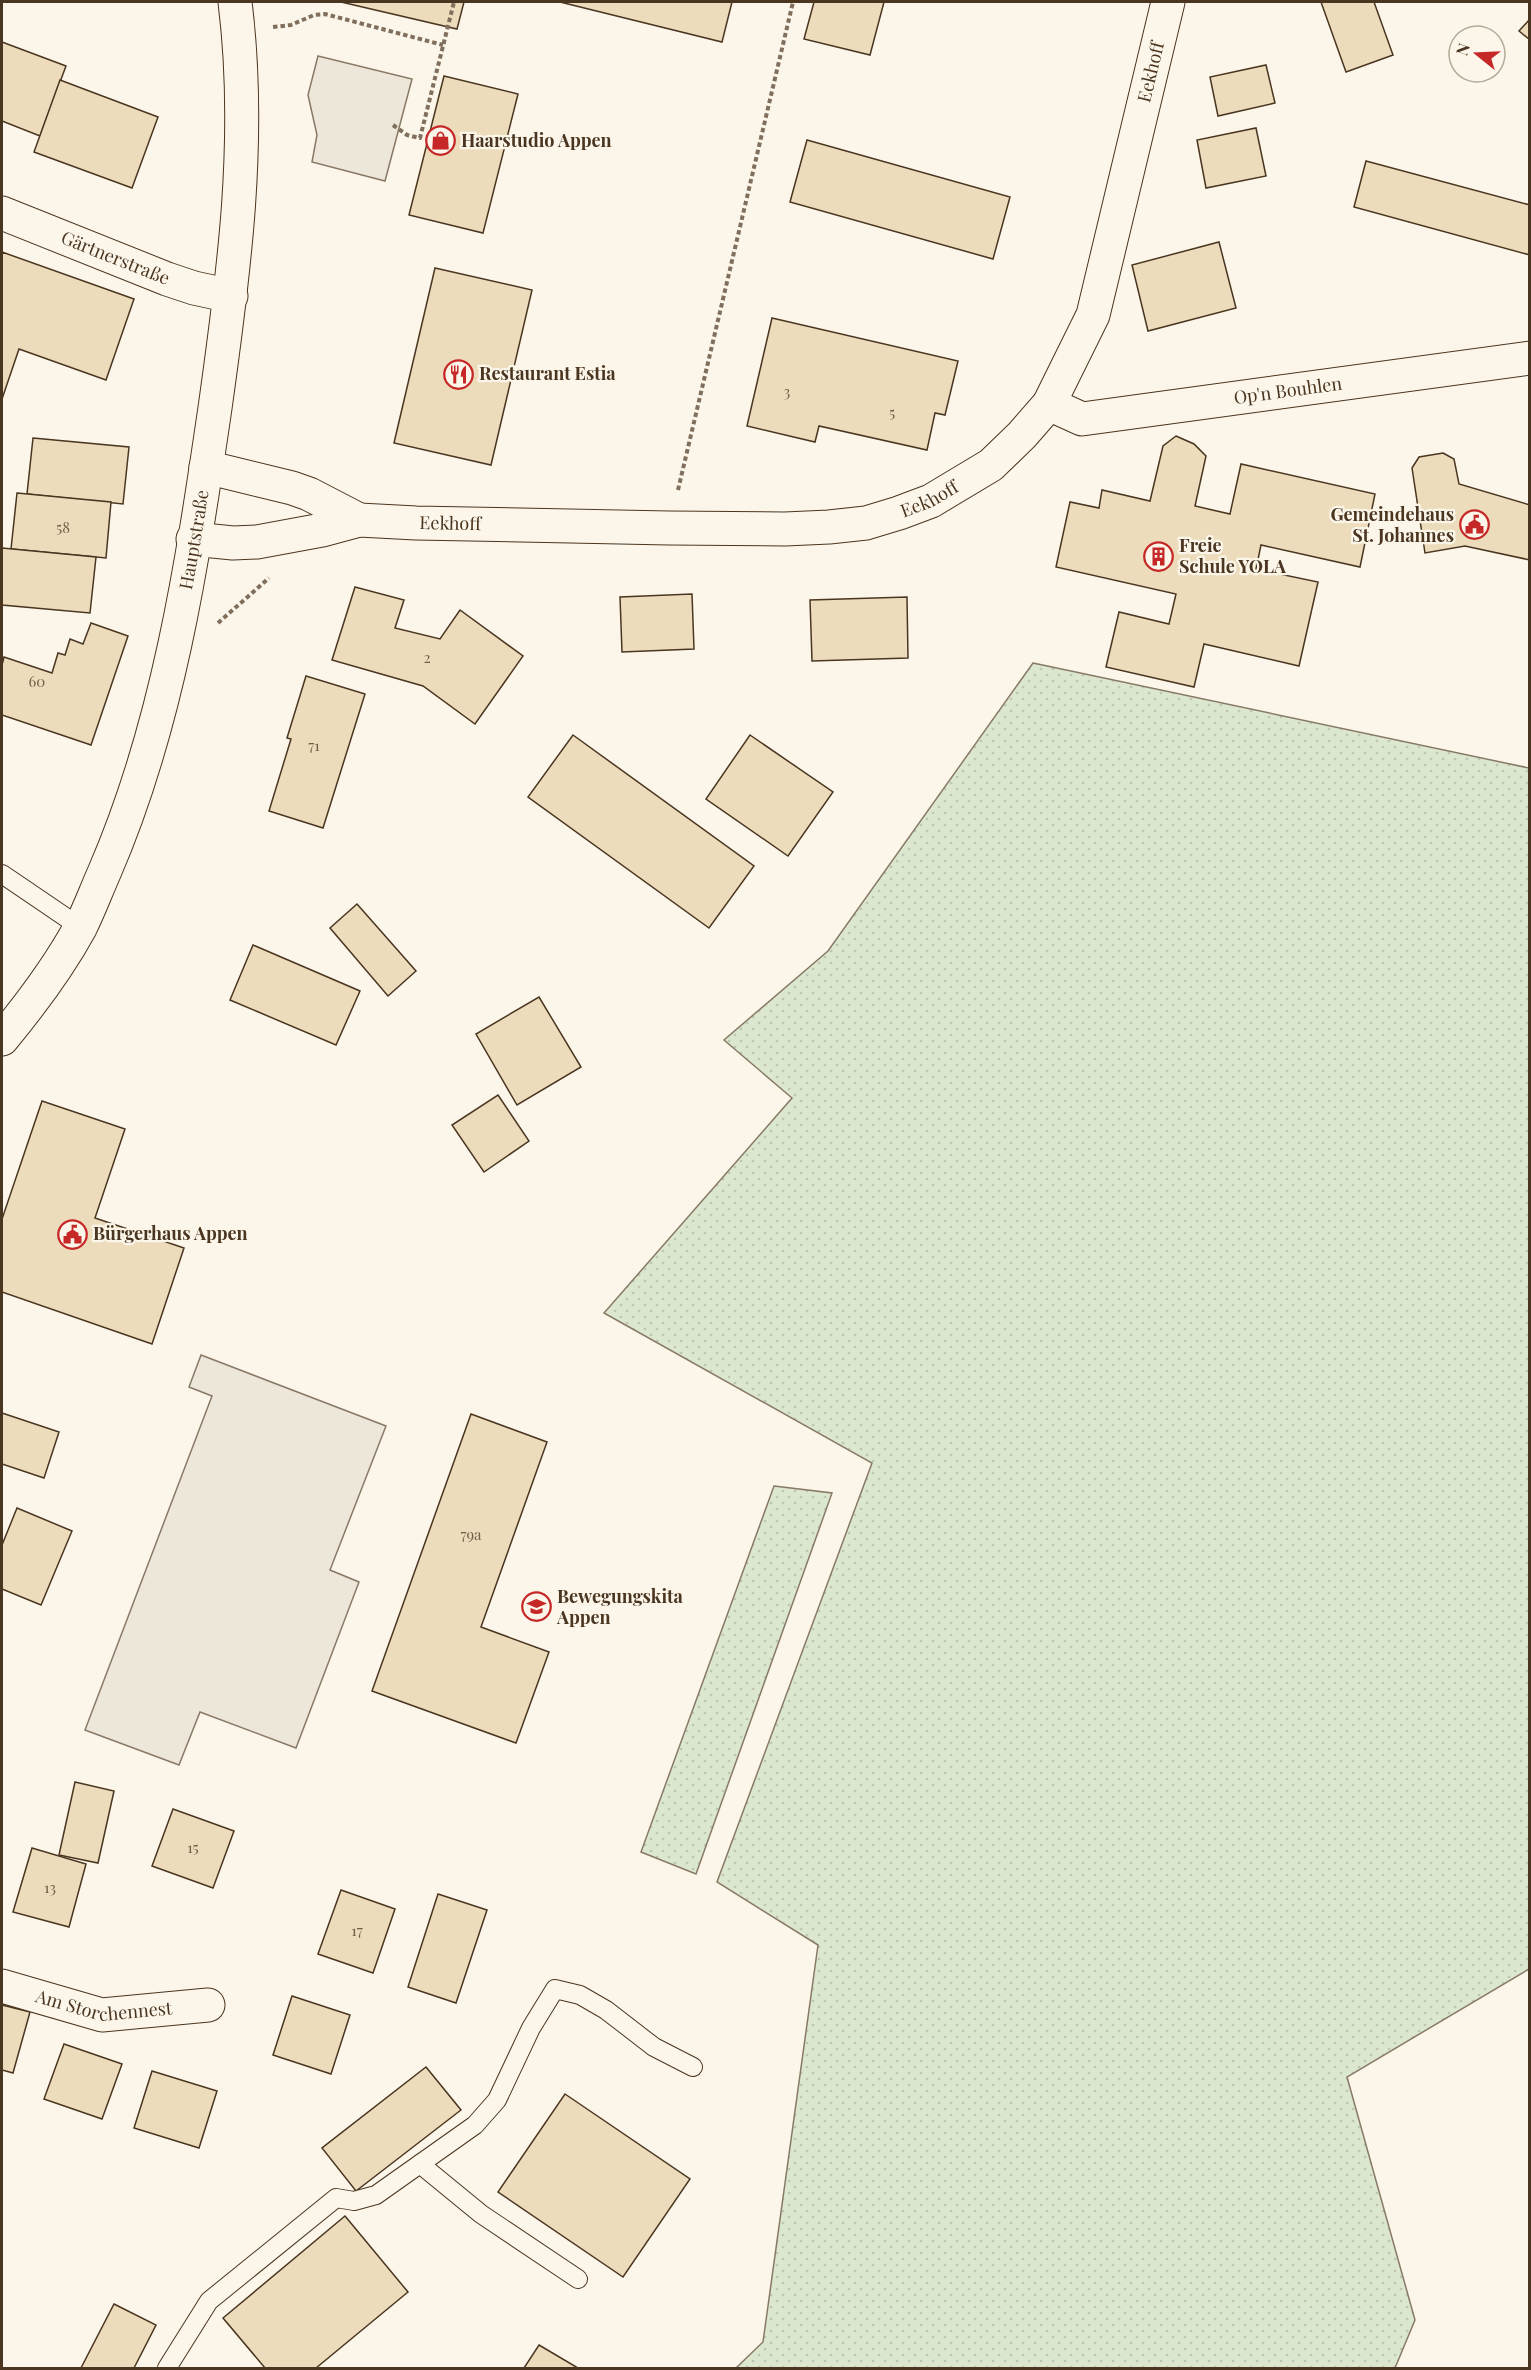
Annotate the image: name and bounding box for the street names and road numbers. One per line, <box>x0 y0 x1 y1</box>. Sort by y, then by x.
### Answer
street label: Eekhoff <box>1131 38 1169 105</box>
street label: Gärtnerstraße <box>58 225 173 290</box>
street label: Op'n Bouhlen <box>1232 371 1344 409</box>
street label: Eekhoff <box>897 474 964 522</box>
street label: Hauptstraße <box>173 488 214 592</box>
street label: Eekhoff <box>419 510 483 535</box>
street label: Am Storchennest <box>32 1983 174 2026</box>

